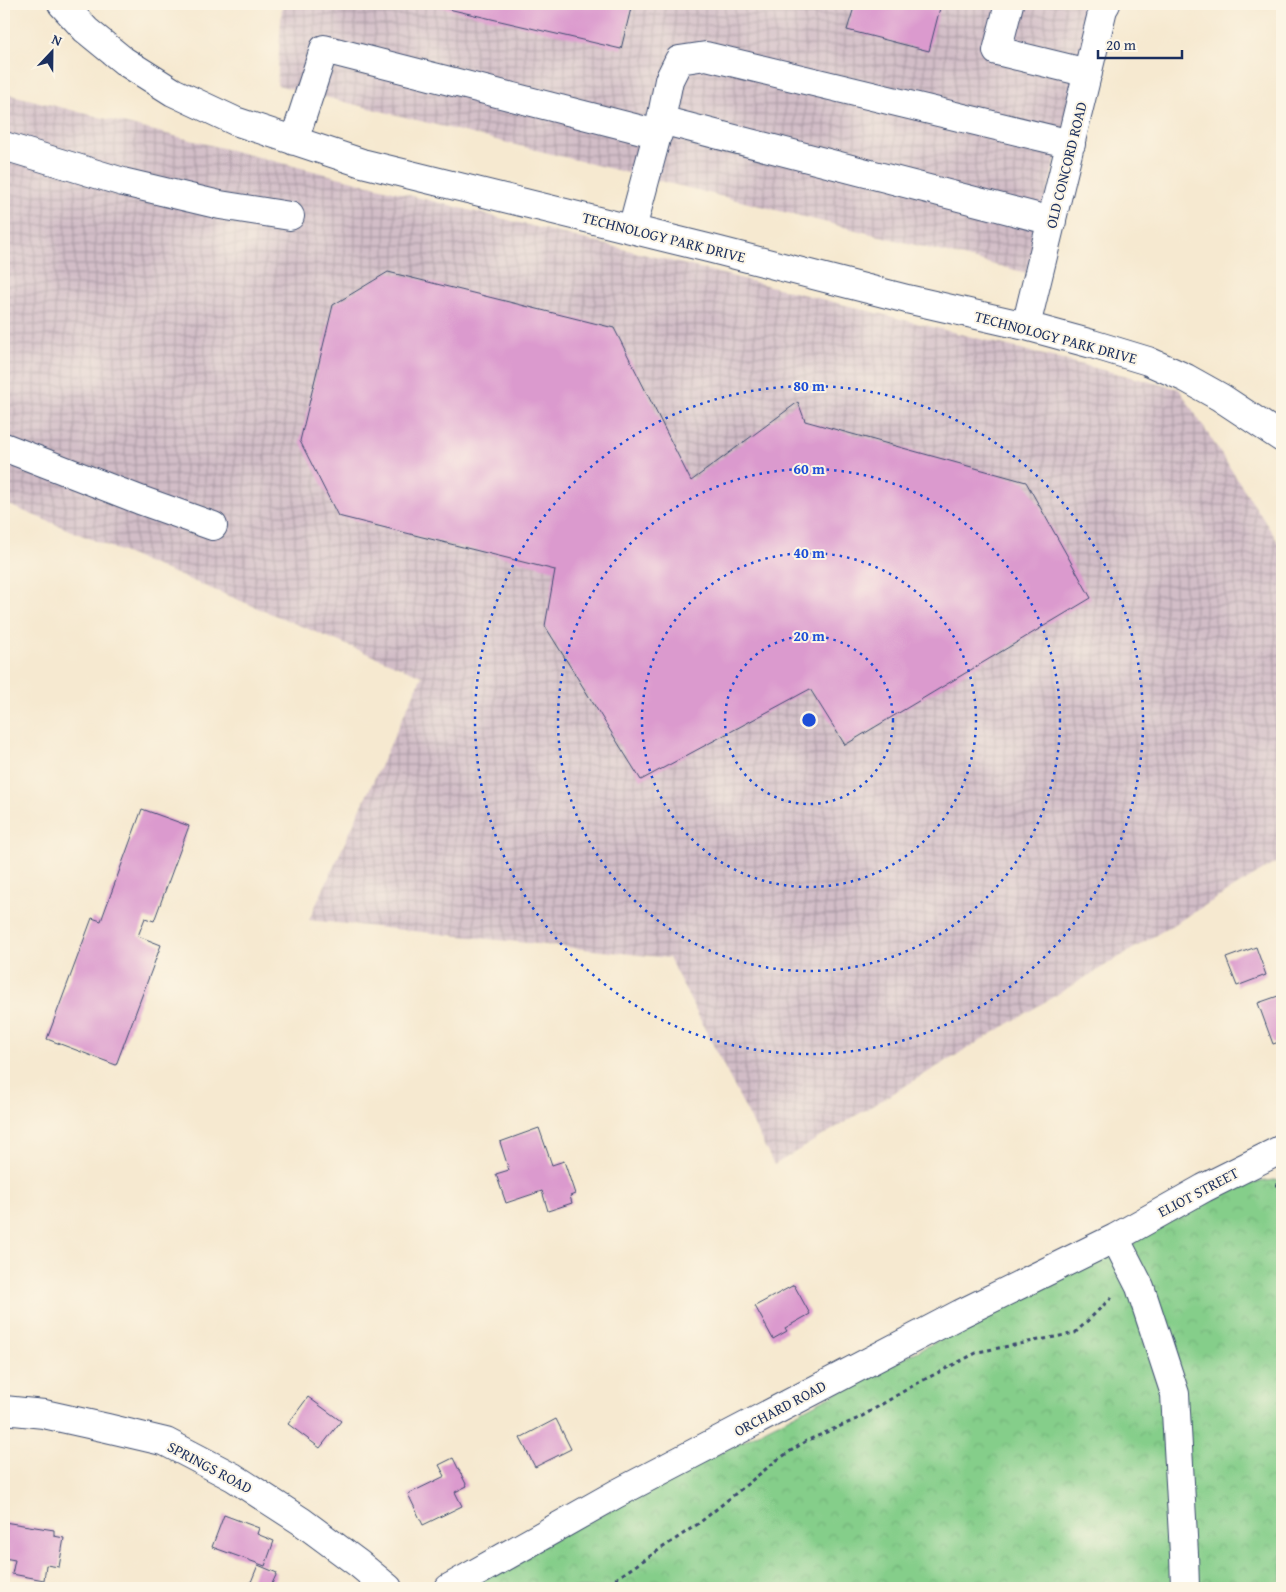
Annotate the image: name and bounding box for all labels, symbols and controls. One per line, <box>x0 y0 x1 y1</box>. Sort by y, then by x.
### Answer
north arrow <box>28 28 78 78</box>
scale bar <box>1098 28 1182 60</box>
text: N <box>49 29 66 51</box>
text: 20 m <box>1106 34 1137 55</box>
street label: OLD CONCORD ROAD <box>1040 100 1092 230</box>
street label: TECHNOLOGY PARK DRIVE <box>580 207 748 268</box>
street label: TECHNOLOGY PARK DRIVE <box>972 305 1140 369</box>
text: 80 m <box>793 375 825 396</box>
text: 60 m <box>793 458 825 479</box>
text: 40 m <box>793 542 825 563</box>
text: 20 m <box>793 625 825 646</box>
centre of rings <box>800 711 818 729</box>
street label: ELIOT STREET <box>1154 1162 1242 1222</box>
street label: ORCHARD ROAD <box>730 1375 830 1441</box>
street label: SPRINGS ROAD <box>164 1436 256 1498</box>

